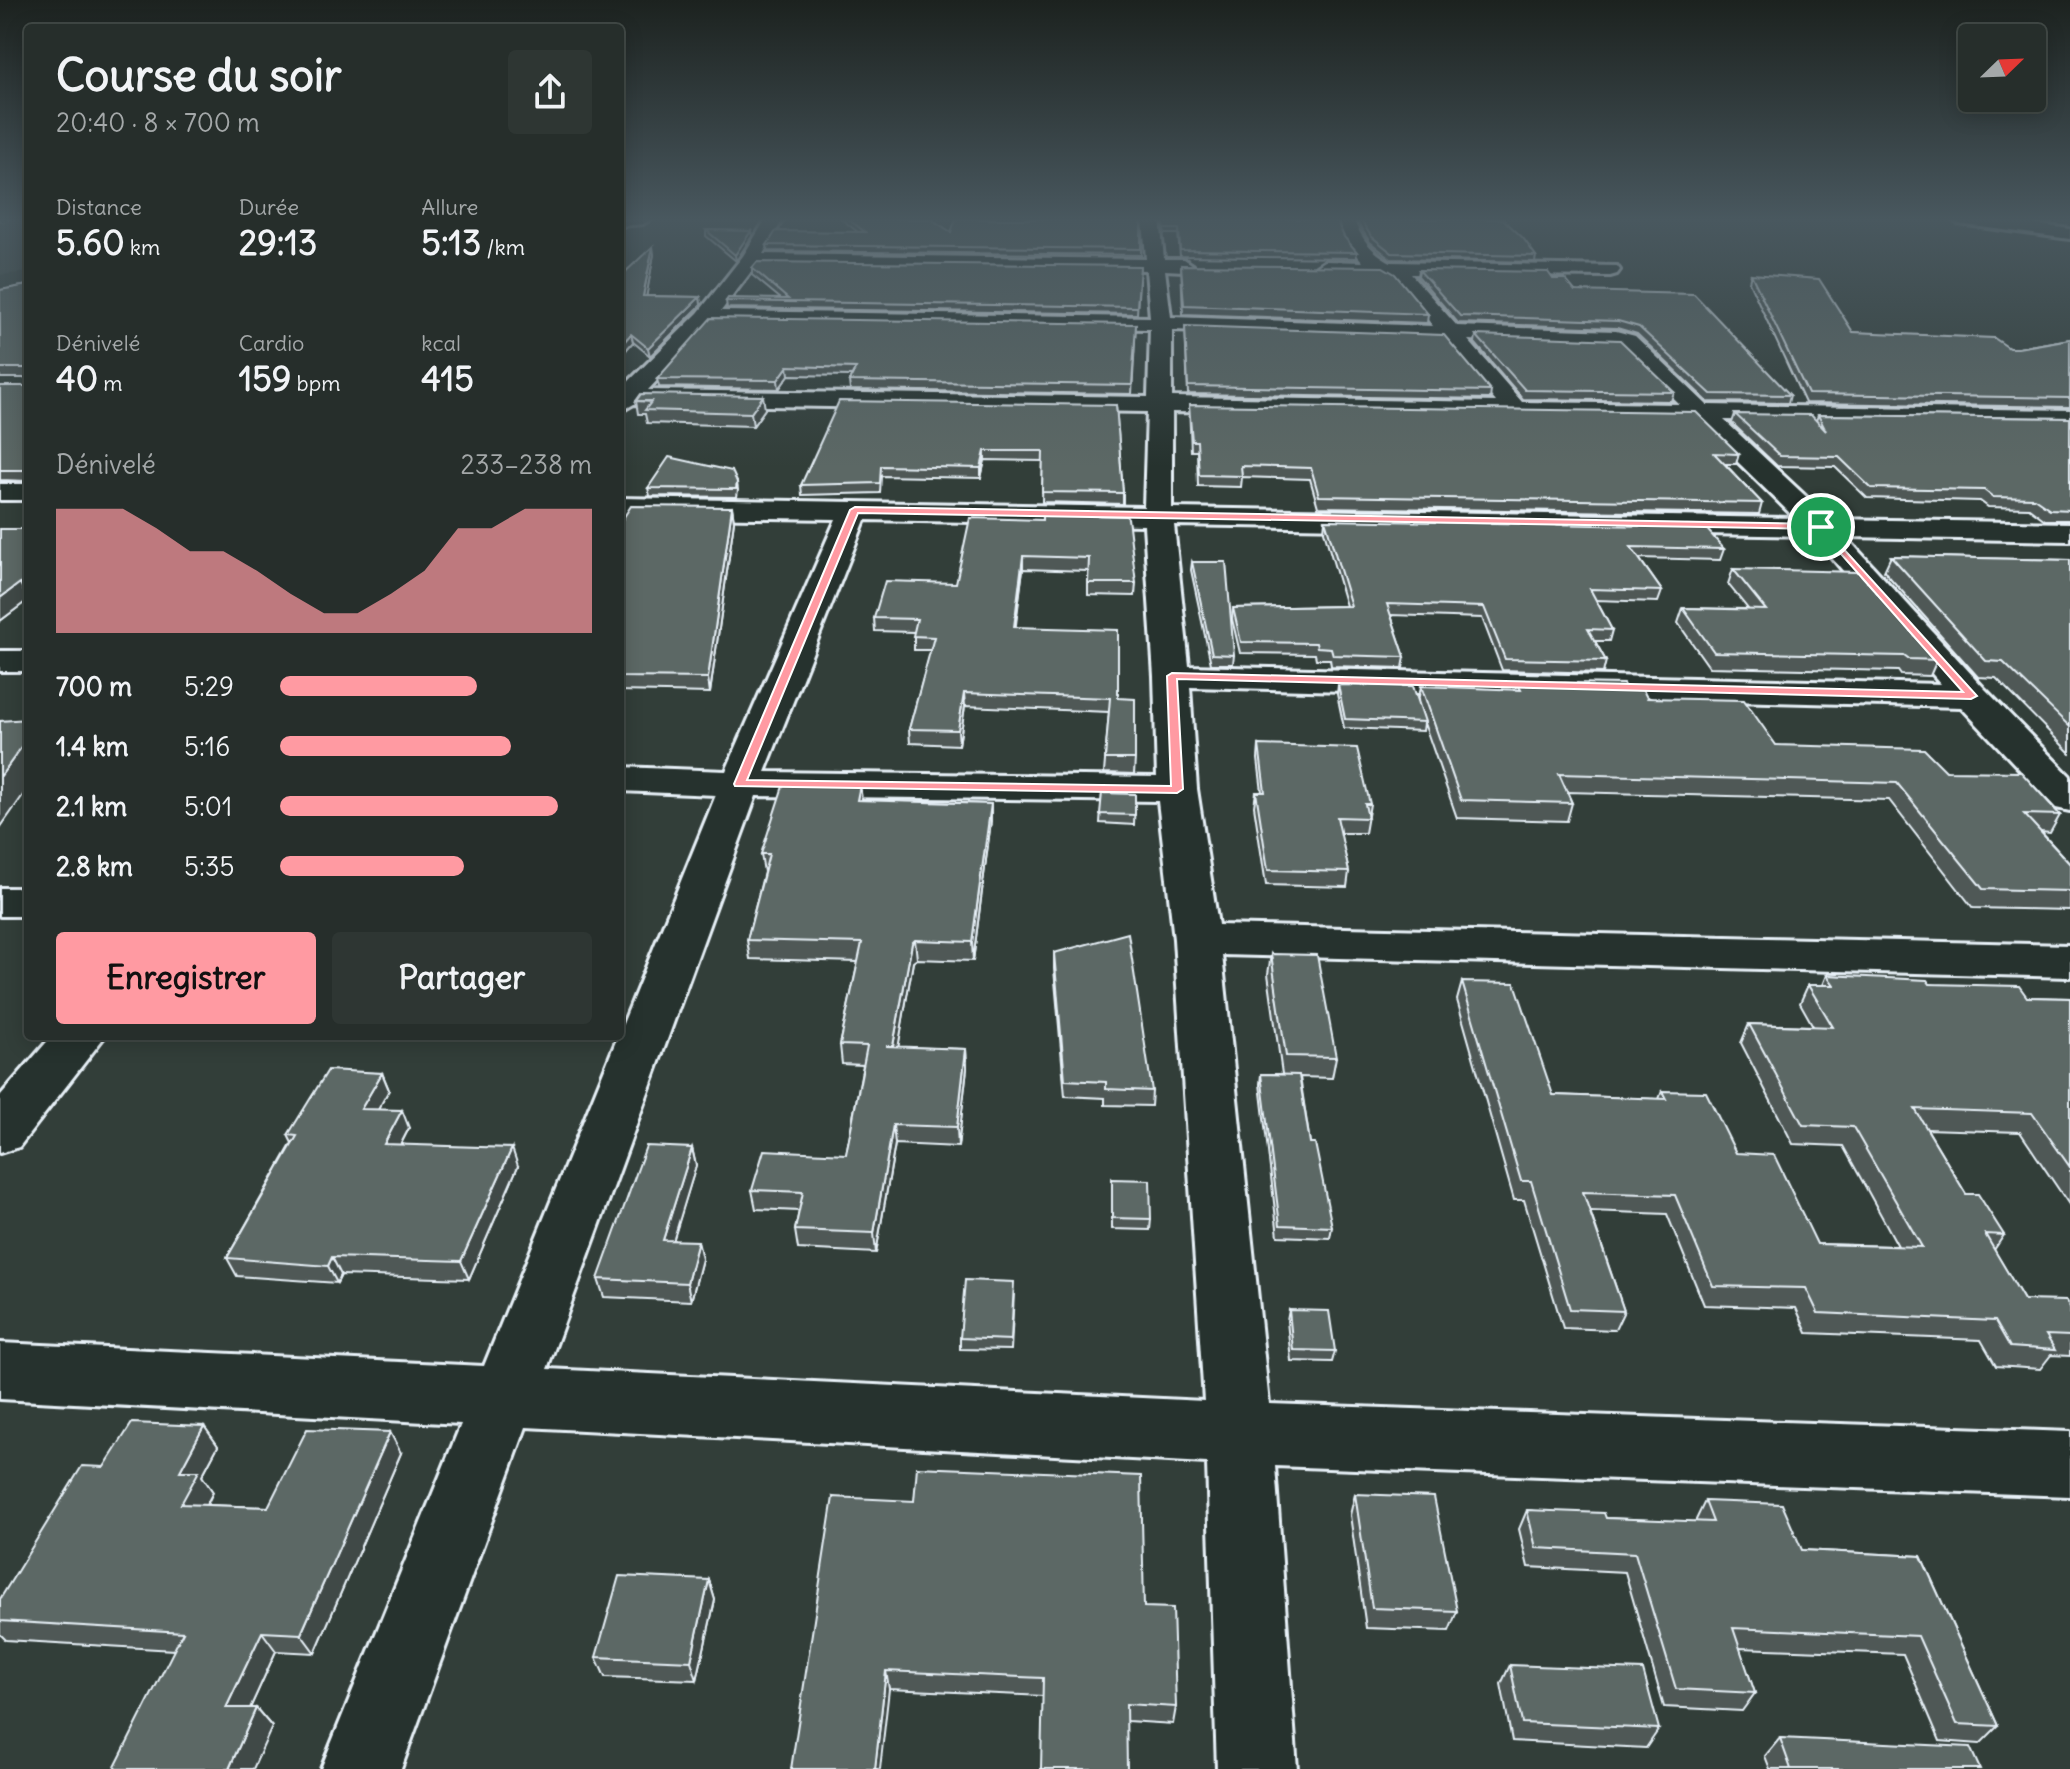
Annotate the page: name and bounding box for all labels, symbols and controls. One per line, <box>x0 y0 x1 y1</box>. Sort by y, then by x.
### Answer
north arrow <box>1958 24 2046 112</box>
map controls <box>1958 24 2046 112</box>
text: Course du soir <box>56 48 342 103</box>
button: share <box>508 50 592 134</box>
text: 20:40 · 8 × 700 m <box>56 106 260 139</box>
text: Distance <box>56 193 142 221</box>
text: Durée <box>239 193 299 221</box>
text: Allure <box>421 193 478 221</box>
text: 5.60 <box>56 221 125 264</box>
text: 29:13 <box>239 221 317 264</box>
text: 5:13 <box>421 221 481 264</box>
text: km <box>125 233 160 261</box>
text: /km <box>481 233 525 261</box>
text: Dénivelé <box>56 329 140 357</box>
text: Cardio <box>239 329 304 357</box>
text: kcal <box>421 329 461 357</box>
text: 40 <box>56 357 98 400</box>
text: 159 <box>239 357 291 400</box>
text: 415 <box>421 357 474 400</box>
text: m <box>98 369 123 397</box>
text: bpm <box>291 369 340 397</box>
text: Dénivelé <box>56 448 156 481</box>
text: 233–238 m <box>460 448 592 481</box>
pin <box>1787 493 1855 561</box>
icon: arrive <box>1799 505 1843 549</box>
text: 700 m <box>56 670 132 703</box>
text: 5:29 <box>184 670 234 703</box>
text: 1.4 km <box>56 730 129 763</box>
text: 5:16 <box>184 730 230 763</box>
text: 2.1 km <box>56 790 127 823</box>
text: 5:01 <box>184 790 232 823</box>
text: 2.8 km <box>56 850 133 883</box>
text: 5:35 <box>184 850 235 883</box>
button: Enregistrer <box>56 932 316 1024</box>
button: Partager <box>332 932 592 1024</box>

